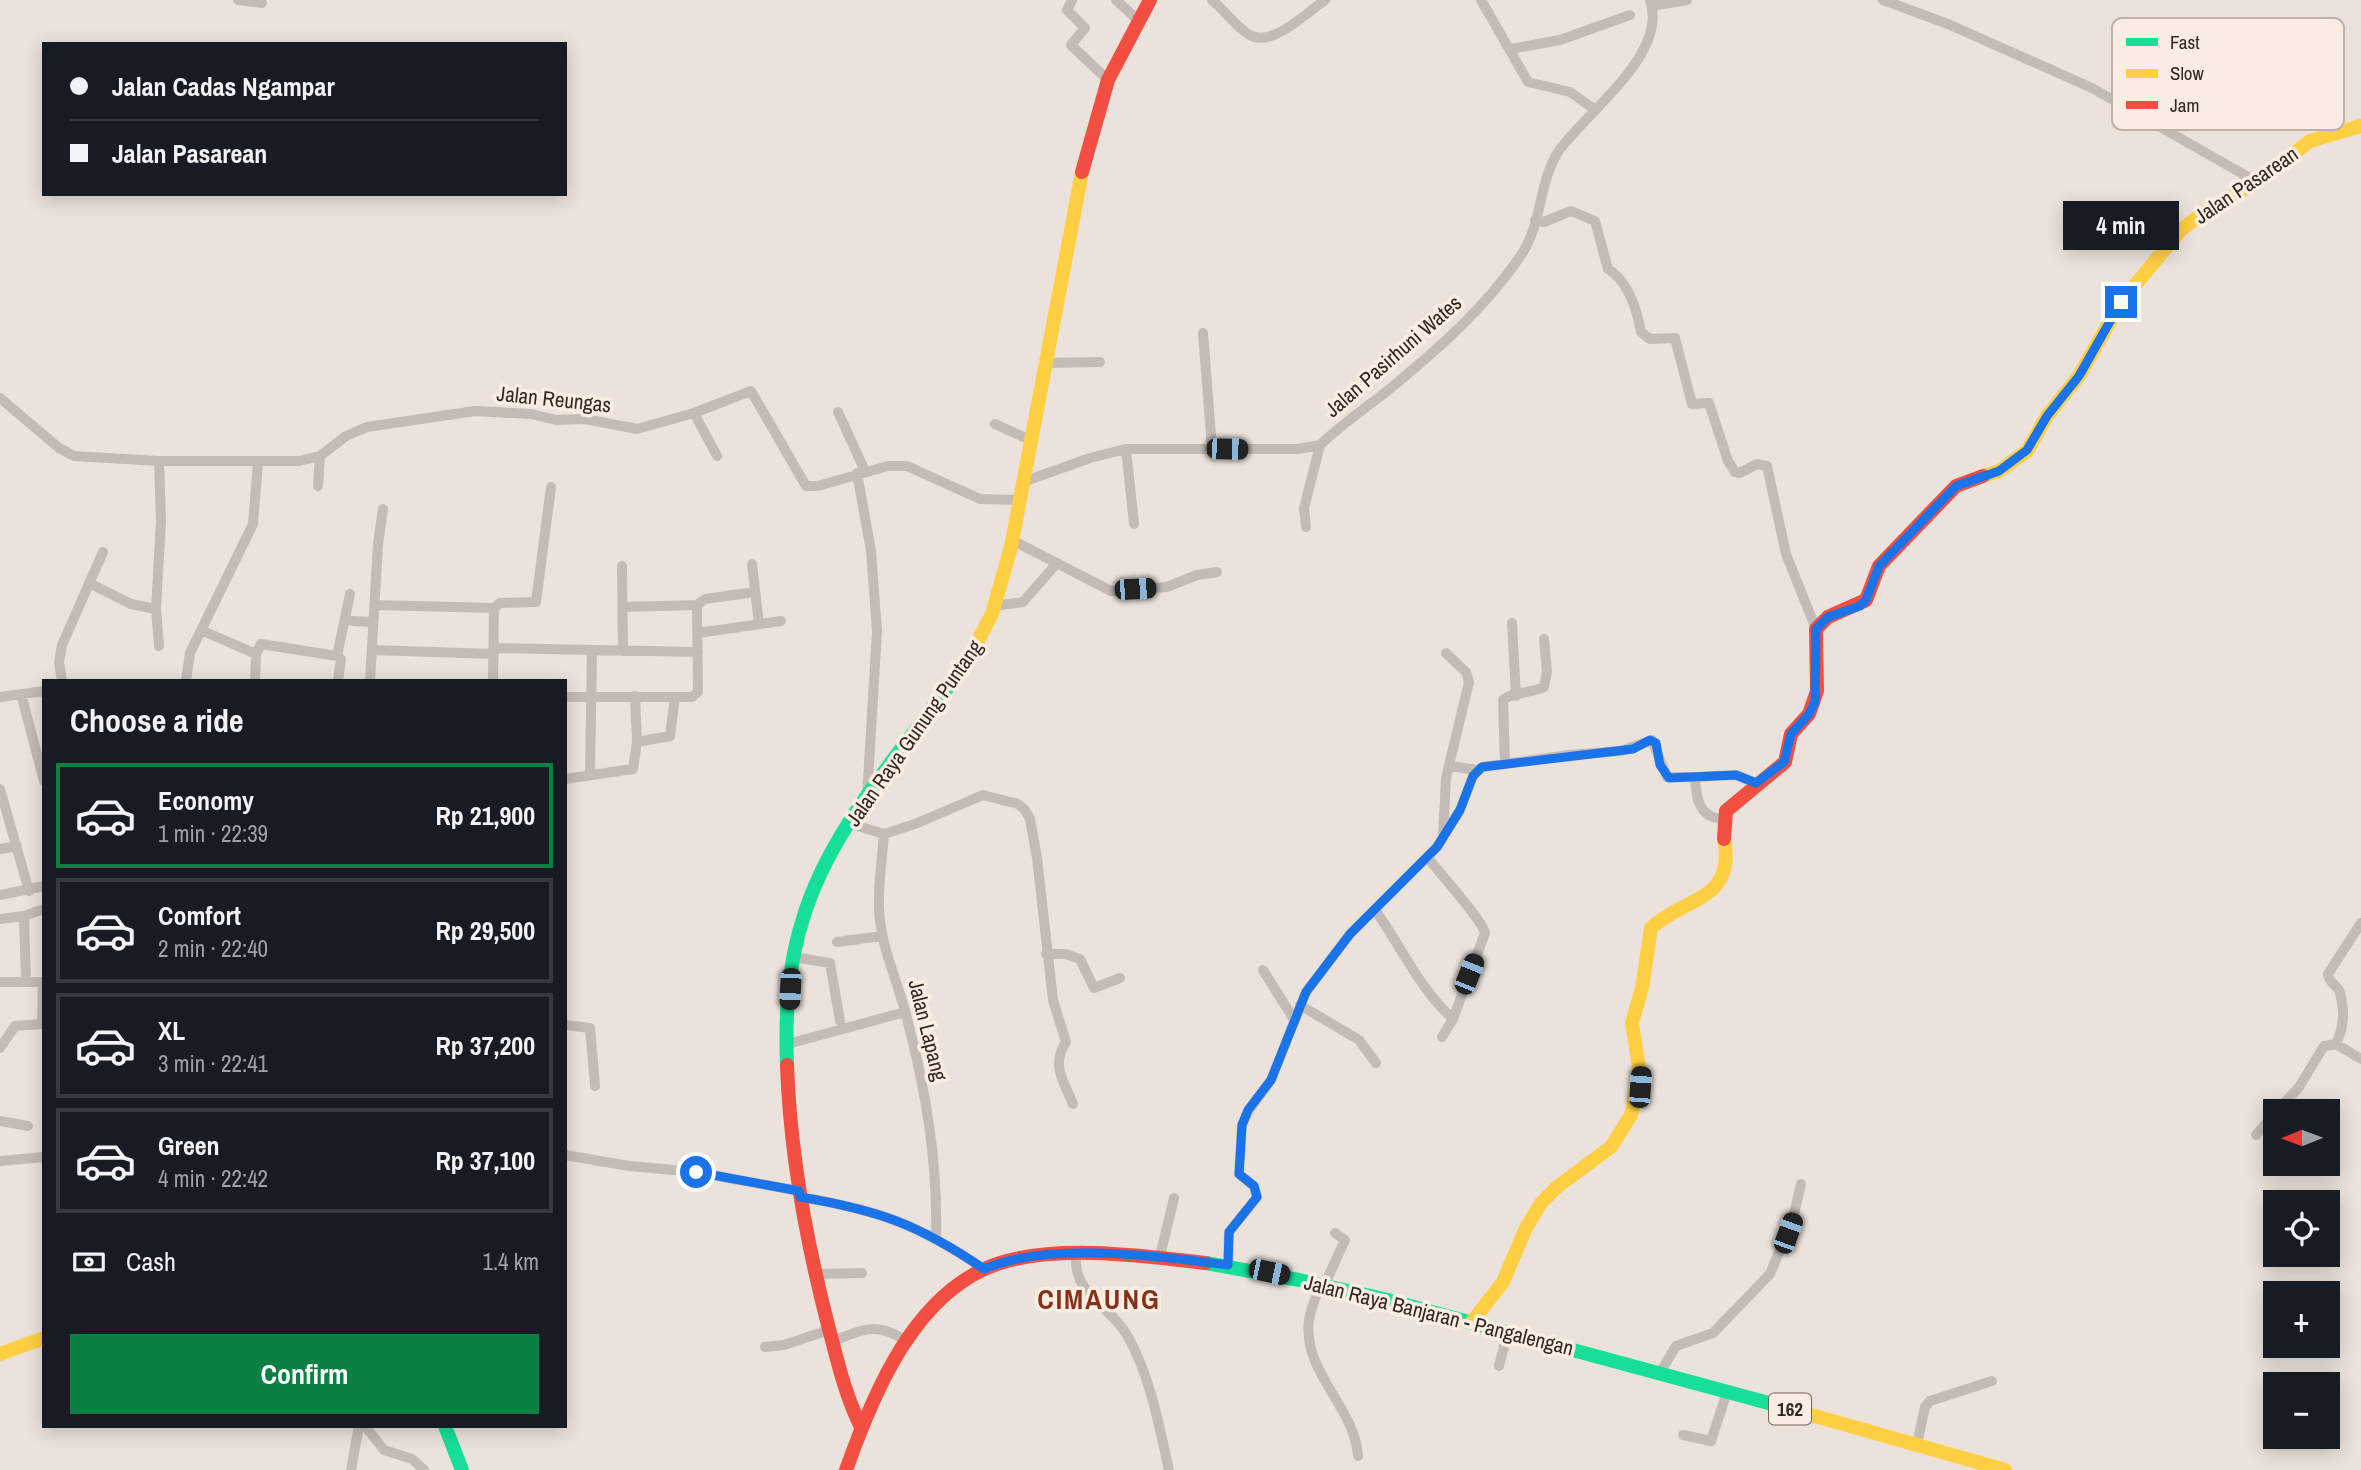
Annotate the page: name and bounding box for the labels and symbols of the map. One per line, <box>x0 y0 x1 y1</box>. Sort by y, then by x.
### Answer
legend <box>2112 18 2344 130</box>
text: Fast <box>2170 29 2200 55</box>
text: Slow <box>2170 60 2205 86</box>
text: Jam <box>2170 92 2199 118</box>
street label: Jalan Pasarean <box>2188 140 2304 230</box>
callout: 4 min <box>2063 201 2179 250</box>
route end <box>2105 286 2137 318</box>
street label: Jalan Pasirhuni Wates <box>1318 288 1468 424</box>
street label: Jalan Reungas <box>495 379 613 419</box>
car <box>1206 438 1249 460</box>
car <box>1114 577 1157 601</box>
street label: Jalan Raya Gunung Puntang <box>839 634 990 832</box>
car <box>1452 951 1487 997</box>
car <box>779 967 802 1011</box>
street label: Jalan Lapang <box>901 976 955 1084</box>
car <box>1629 1065 1652 1109</box>
north arrow <box>2263 1099 2340 1176</box>
route start <box>680 1156 712 1188</box>
car <box>1771 1210 1806 1256</box>
car <box>1247 1257 1292 1287</box>
street label: Jalan Raya Banjaran - Pangalengan <box>1301 1267 1577 1363</box>
district label: CIMAUNG <box>1037 1280 1161 1318</box>
road number: 162 <box>1769 1394 1811 1424</box>

